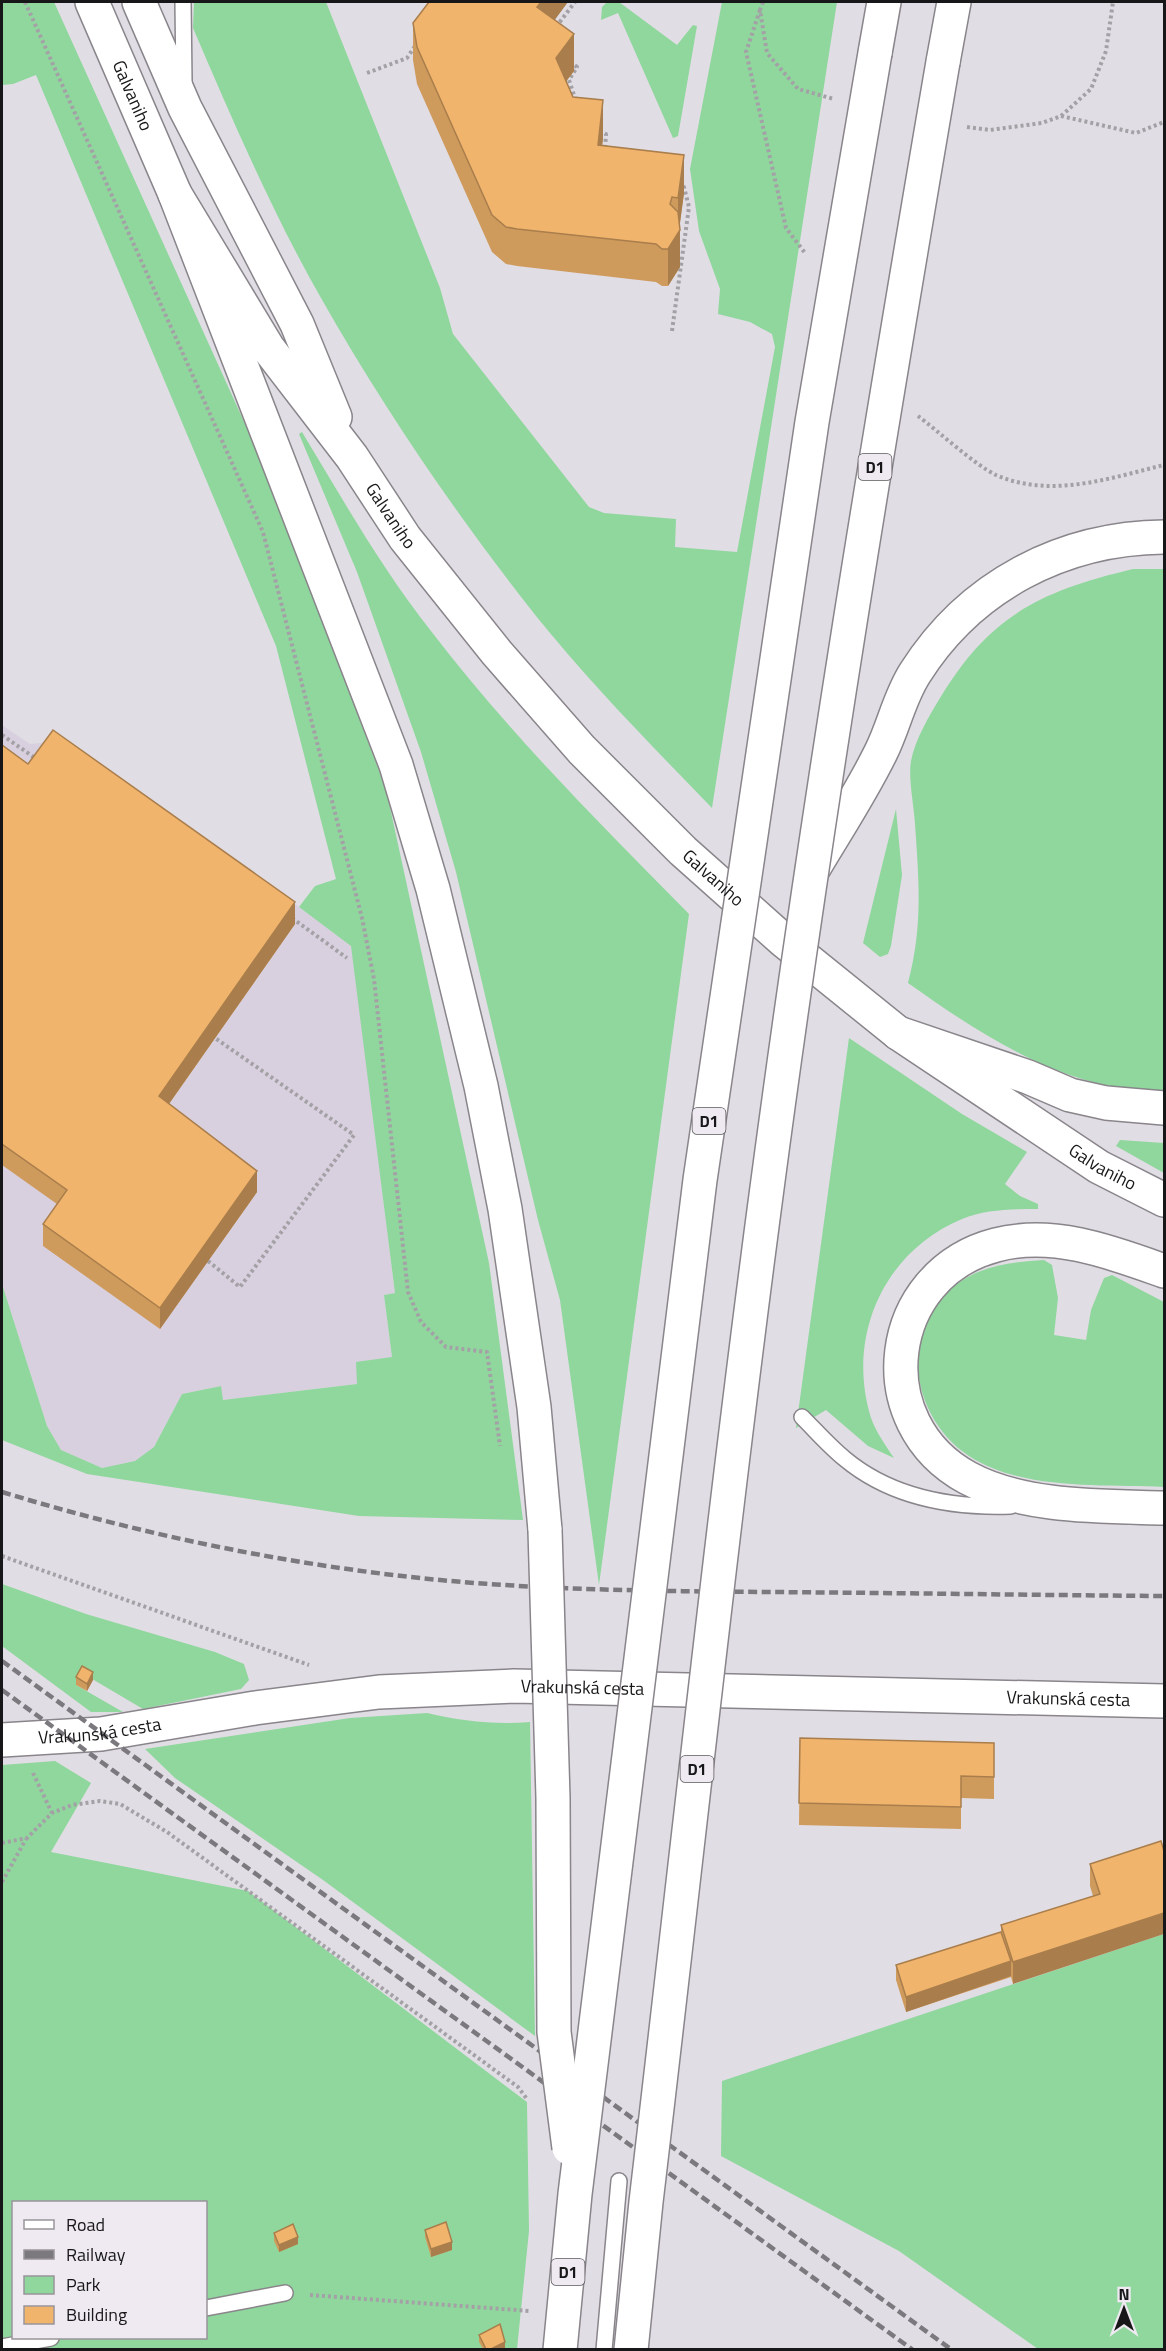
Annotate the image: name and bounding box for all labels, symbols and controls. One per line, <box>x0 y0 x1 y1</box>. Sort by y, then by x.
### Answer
street label: Galvaniho <box>106 56 160 135</box>
road number: D1 <box>858 454 892 480</box>
street label: Galvaniho <box>359 477 423 555</box>
street label: Galvaniho <box>677 843 750 912</box>
road number: D1 <box>692 1108 726 1134</box>
street label: Galvaniho <box>1063 1136 1141 1197</box>
street label: Vrakunská cesta <box>520 1672 645 1702</box>
street label: Vrakunská cesta <box>1006 1683 1130 1713</box>
street label: Vrakunská cesta <box>37 1710 163 1751</box>
road number: D1 <box>680 1756 714 1782</box>
legend <box>12 2201 207 2339</box>
text: Road <box>66 2211 105 2238</box>
text: Railway <box>66 2241 126 2268</box>
road number: D1 <box>552 2259 584 2285</box>
text: Park <box>66 2271 101 2298</box>
north arrow <box>1094 2279 1154 2339</box>
text: N <box>1118 2282 1130 2306</box>
text: Building <box>66 2301 127 2328</box>

